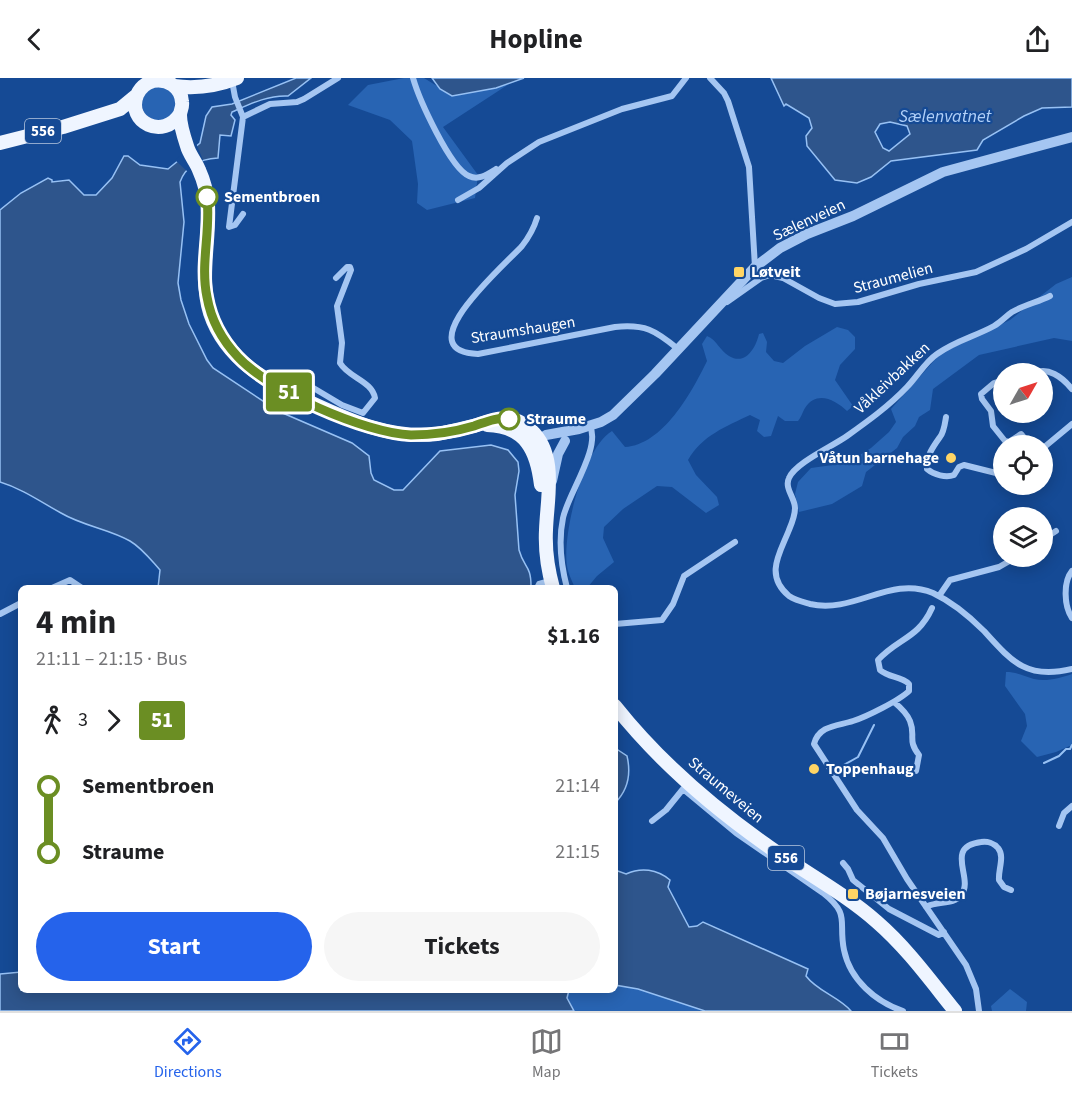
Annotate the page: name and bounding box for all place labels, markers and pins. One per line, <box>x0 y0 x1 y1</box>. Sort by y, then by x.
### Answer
marker: Sementbroen <box>196 186 218 208</box>
place label: Sementbroen <box>224 186 320 208</box>
place label: Løtveit <box>751 261 801 283</box>
marker: Løtveit <box>732 265 746 279</box>
marker: Straume <box>498 408 520 430</box>
place label: Straume <box>526 408 586 430</box>
place label: Våtun barnehage <box>819 447 939 469</box>
marker: Våtun barnehage <box>944 451 958 465</box>
place label: Toppenhaug <box>826 758 914 780</box>
marker: Toppenhaug <box>807 762 821 776</box>
place label: Bøjarnesveien <box>865 883 966 905</box>
marker: Bøjarnesveien <box>846 887 860 901</box>

